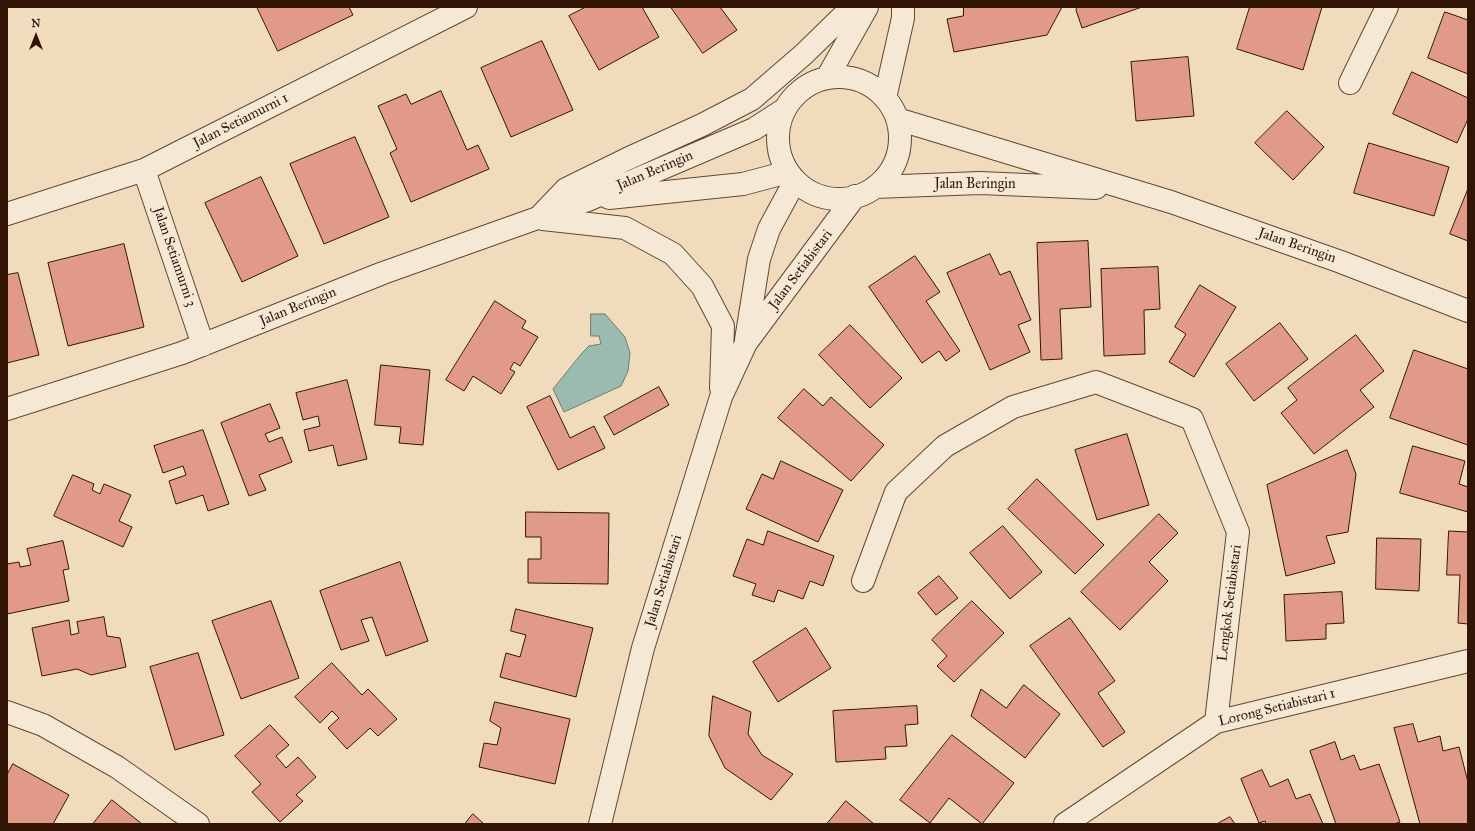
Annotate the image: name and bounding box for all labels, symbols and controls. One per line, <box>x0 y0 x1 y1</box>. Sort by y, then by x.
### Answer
north arrow <box>16 16 56 56</box>
text: N <box>31 17 41 30</box>
street label: Jalan Setiamurni 1 <box>191 90 291 152</box>
street label: Jalan Beringin <box>614 147 696 195</box>
street label: Jalan Beringin <box>934 177 1016 193</box>
street label: Jalan Setiamurni 3 <box>149 205 199 309</box>
street label: Jalan Beringin <box>1256 225 1338 267</box>
street label: Jalan Setiabistari <box>765 227 837 313</box>
street label: Jalan Beringin <box>257 284 339 330</box>
street label: Jalan Setiabistari <box>642 533 686 629</box>
street label: Lengkok Setiabistari <box>1215 544 1245 662</box>
street label: Lorong Setiabistari 1 <box>1217 685 1337 731</box>

